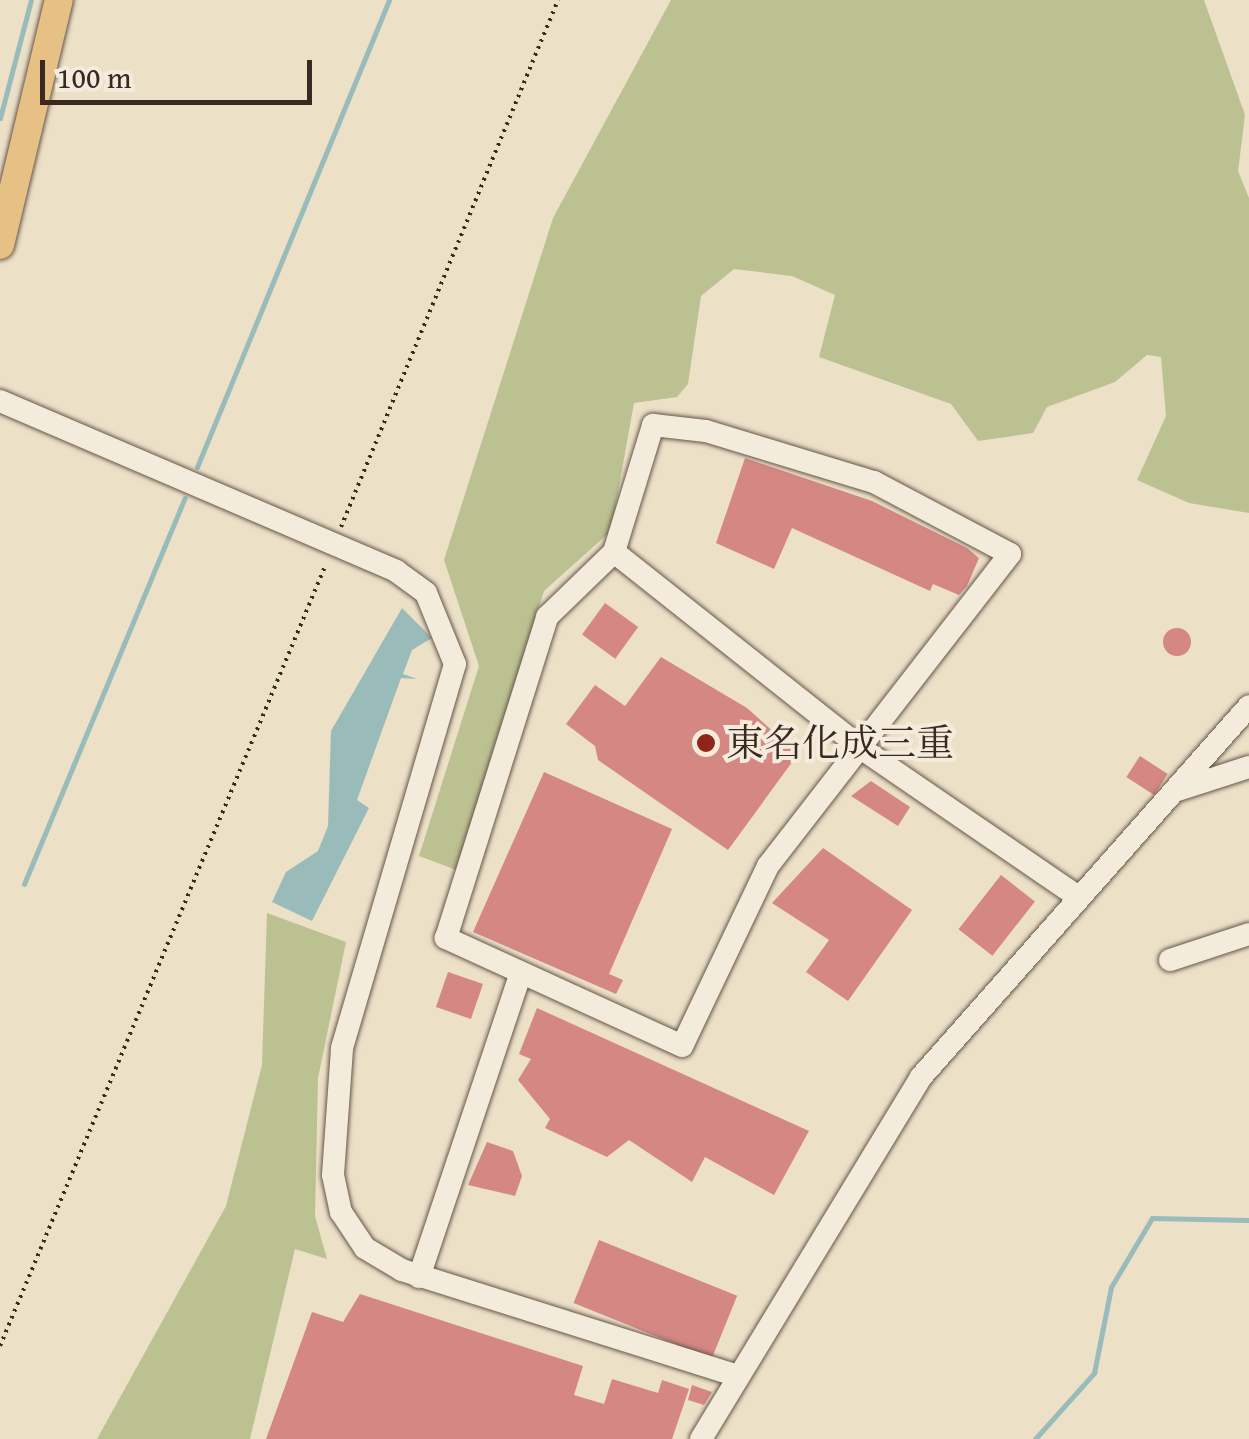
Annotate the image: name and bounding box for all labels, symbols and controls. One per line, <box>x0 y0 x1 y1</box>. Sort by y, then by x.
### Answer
scale bar <box>45 40 318 102</box>
text: 100 m <box>57 55 131 99</box>
place label: 東名化成三重 <box>726 720 954 766</box>
marker: 東名化成三重 <box>695 732 717 754</box>

